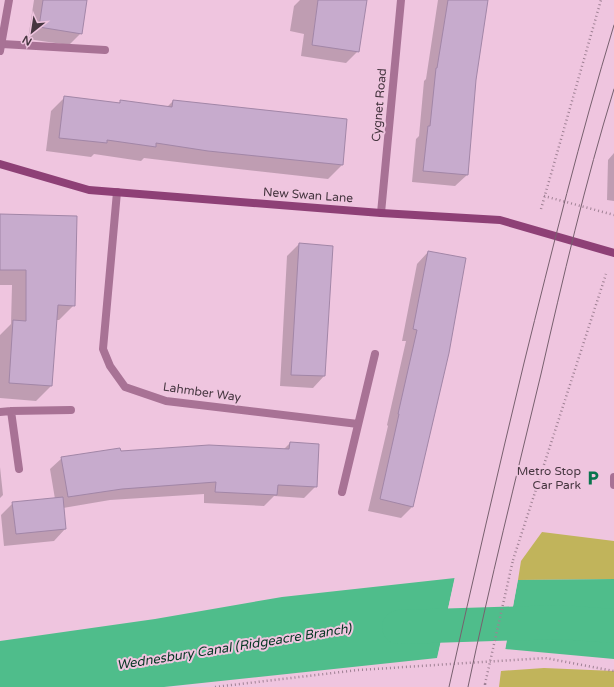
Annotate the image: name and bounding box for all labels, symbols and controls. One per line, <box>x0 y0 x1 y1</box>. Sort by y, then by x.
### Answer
north arrow <box>12 12 52 52</box>
text: N <box>20 32 34 48</box>
street label: Cygnet Road <box>369 68 389 142</box>
street label: New Swan Lane <box>263 185 354 205</box>
street label: Lahmber Way <box>162 380 243 404</box>
place label: Metro Stop Car Park <box>517 464 581 492</box>
parking icon: Metro Stop Car Park <box>584 469 602 487</box>
water label: Wednesbury Canal (Ridgeacre Branch) <box>116 620 353 673</box>

